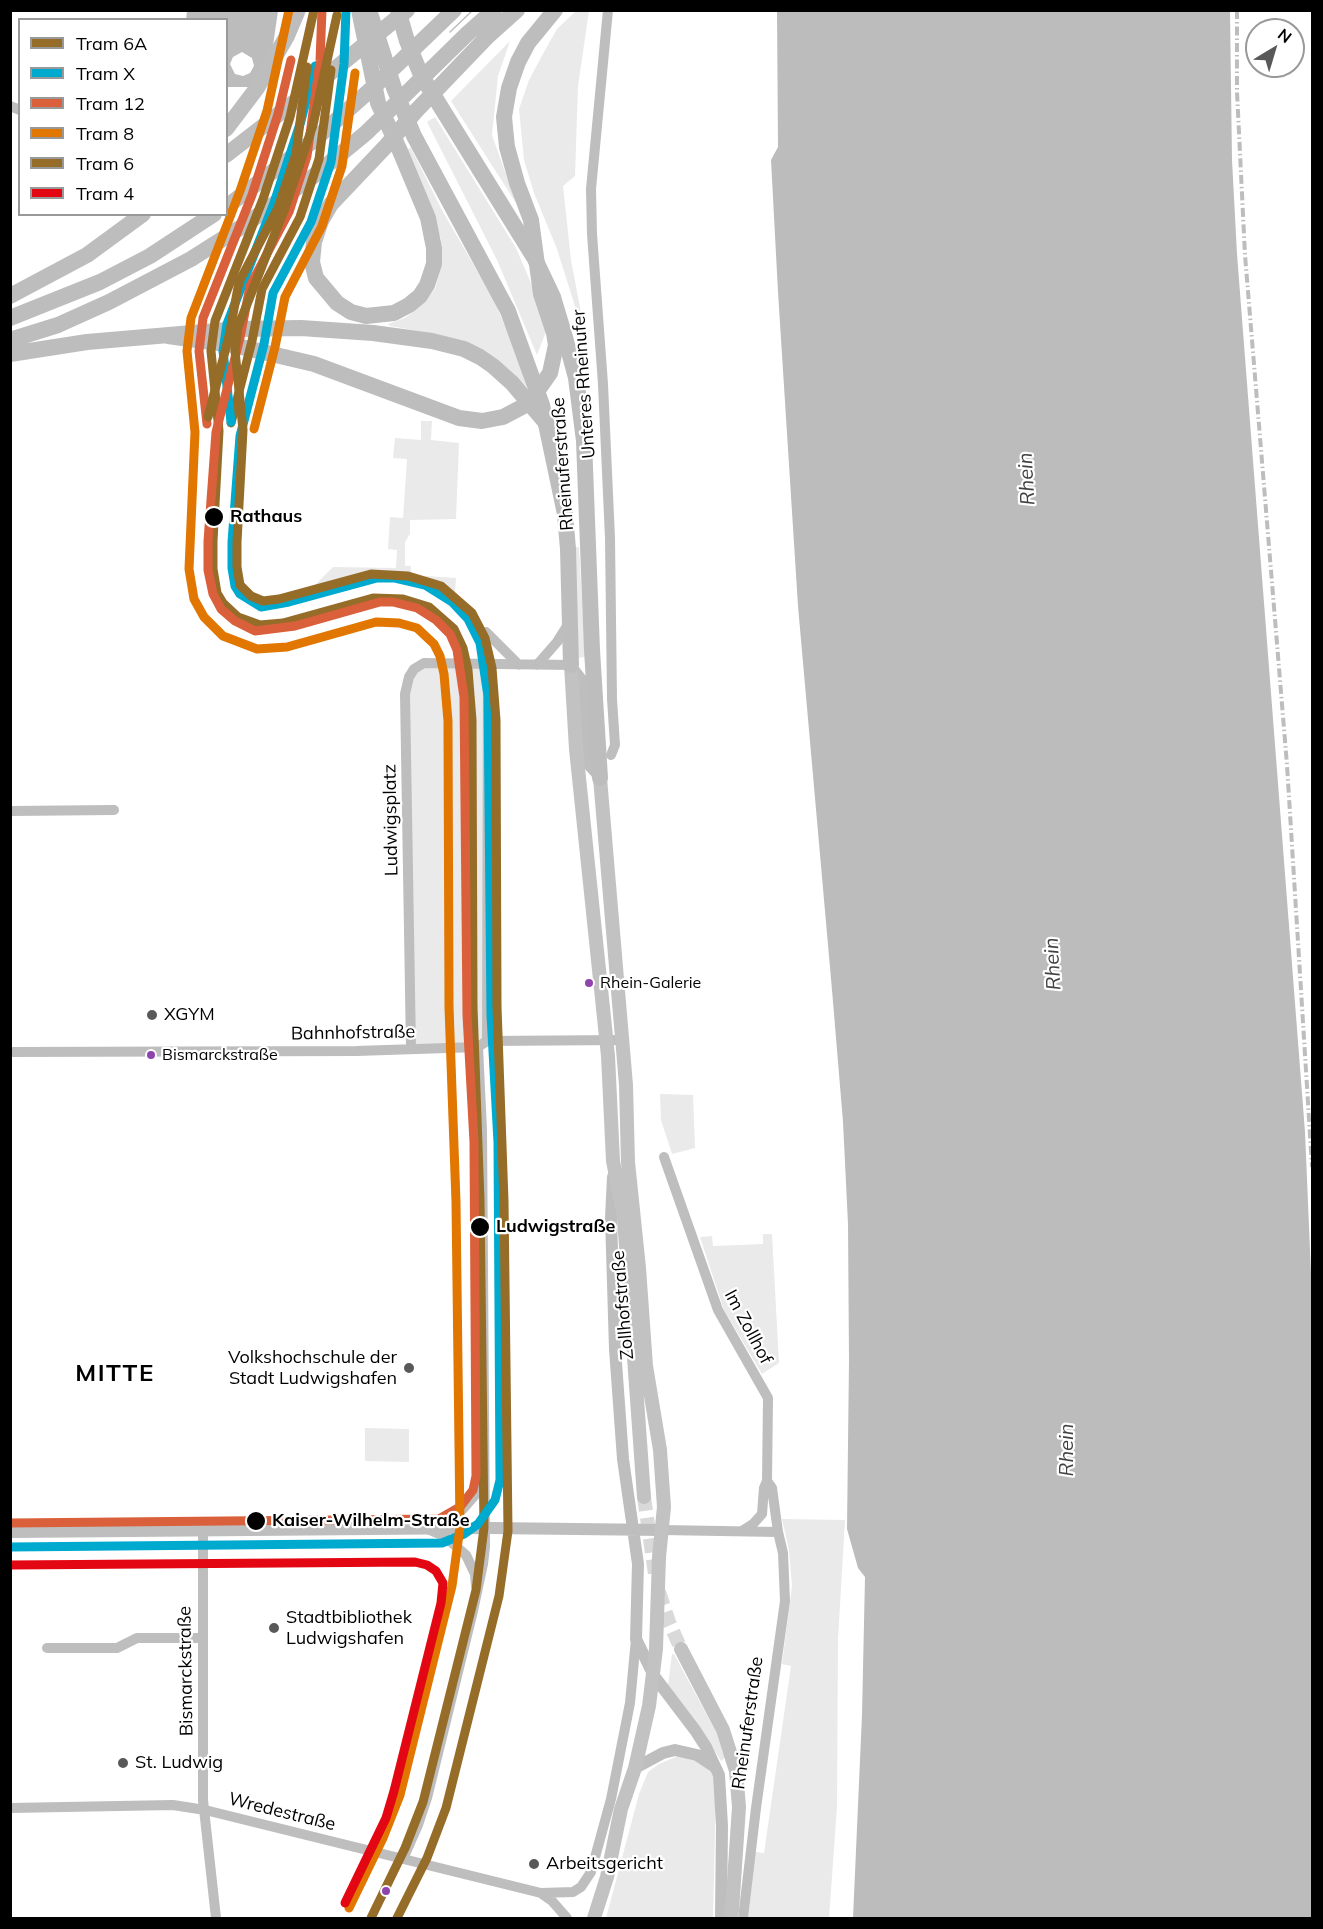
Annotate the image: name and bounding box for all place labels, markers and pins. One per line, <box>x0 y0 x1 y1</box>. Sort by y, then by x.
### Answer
marker: Rathaus <box>203 506 225 528</box>
place label: Rathaus <box>230 506 302 528</box>
place label: Rhein-Galerie <box>600 973 701 993</box>
marker: Rhein-Galerie <box>583 977 595 989</box>
place label: XGYM <box>164 1004 215 1026</box>
marker: XGYM <box>145 1008 159 1022</box>
place label: Bismarckstraße <box>162 1045 278 1065</box>
marker: Bismarckstraße <box>145 1049 157 1061</box>
marker: Ludwigstraße <box>469 1216 491 1238</box>
place label: Ludwigstraße <box>496 1216 615 1238</box>
place label: Volkshochschule der Stadt Ludwigshafen <box>228 1347 397 1390</box>
marker: Volkshochschule der Stadt Ludwigshafen <box>402 1361 416 1375</box>
marker: Kaiser-Wilhelm-Straße <box>245 1510 267 1532</box>
place label: Kaiser-Wilhelm-Straße <box>272 1510 470 1532</box>
place label: Stadtbibliothek Ludwigshafen <box>286 1607 412 1650</box>
marker: Stadtbibliothek Ludwigshafen <box>267 1621 281 1635</box>
place label: St. Ludwig <box>135 1752 223 1774</box>
marker: St. Ludwig <box>116 1756 130 1770</box>
place label: Arbeitsgericht <box>546 1853 663 1875</box>
marker: Arbeitsgericht <box>527 1857 541 1871</box>
unlabelled marker <box>380 1885 392 1897</box>

